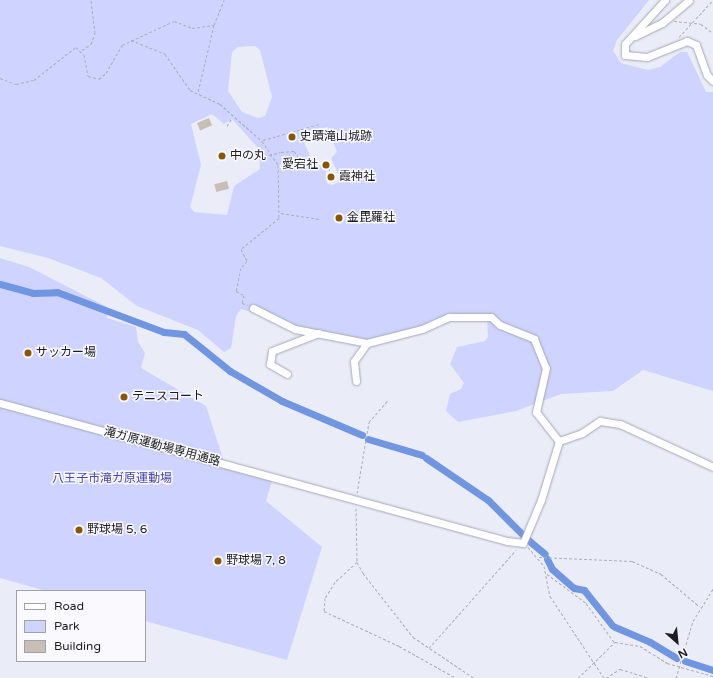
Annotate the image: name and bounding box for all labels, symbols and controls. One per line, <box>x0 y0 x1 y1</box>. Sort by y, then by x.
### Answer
place label: 史蹟滝山城跡 <box>300 130 372 144</box>
marker: 史蹟滝山城跡 <box>287 132 297 142</box>
place label: 中の丸 <box>230 149 266 163</box>
marker: 中の丸 <box>217 151 227 161</box>
place label: 愛宕社 <box>282 158 318 172</box>
marker: 愛宕社 <box>321 160 331 170</box>
place label: 霞神社 <box>339 170 375 184</box>
marker: 霞神社 <box>326 172 336 182</box>
place label: 金毘羅社 <box>347 211 395 225</box>
marker: 金毘羅社 <box>334 213 344 223</box>
place label: サッカー場 <box>36 346 96 360</box>
marker: サッカー場 <box>23 348 33 358</box>
place label: テニスコート <box>132 390 204 404</box>
marker: テニスコート <box>119 392 129 402</box>
street label: 滝ガ原運動場専用通路 <box>102 425 222 469</box>
park label: 八王子市滝ガ原運動場 <box>52 472 172 486</box>
place label: 野球場 5, 6 <box>87 523 147 537</box>
marker: 野球場 5, 6 <box>74 525 84 535</box>
place label: 野球場 7, 8 <box>226 554 286 568</box>
marker: 野球場 7, 8 <box>213 556 223 566</box>
legend <box>16 590 146 662</box>
text: Road <box>54 599 84 613</box>
text: Park <box>54 619 80 633</box>
north arrow <box>657 622 697 662</box>
text: Building <box>54 639 101 653</box>
text: N <box>676 645 690 661</box>

